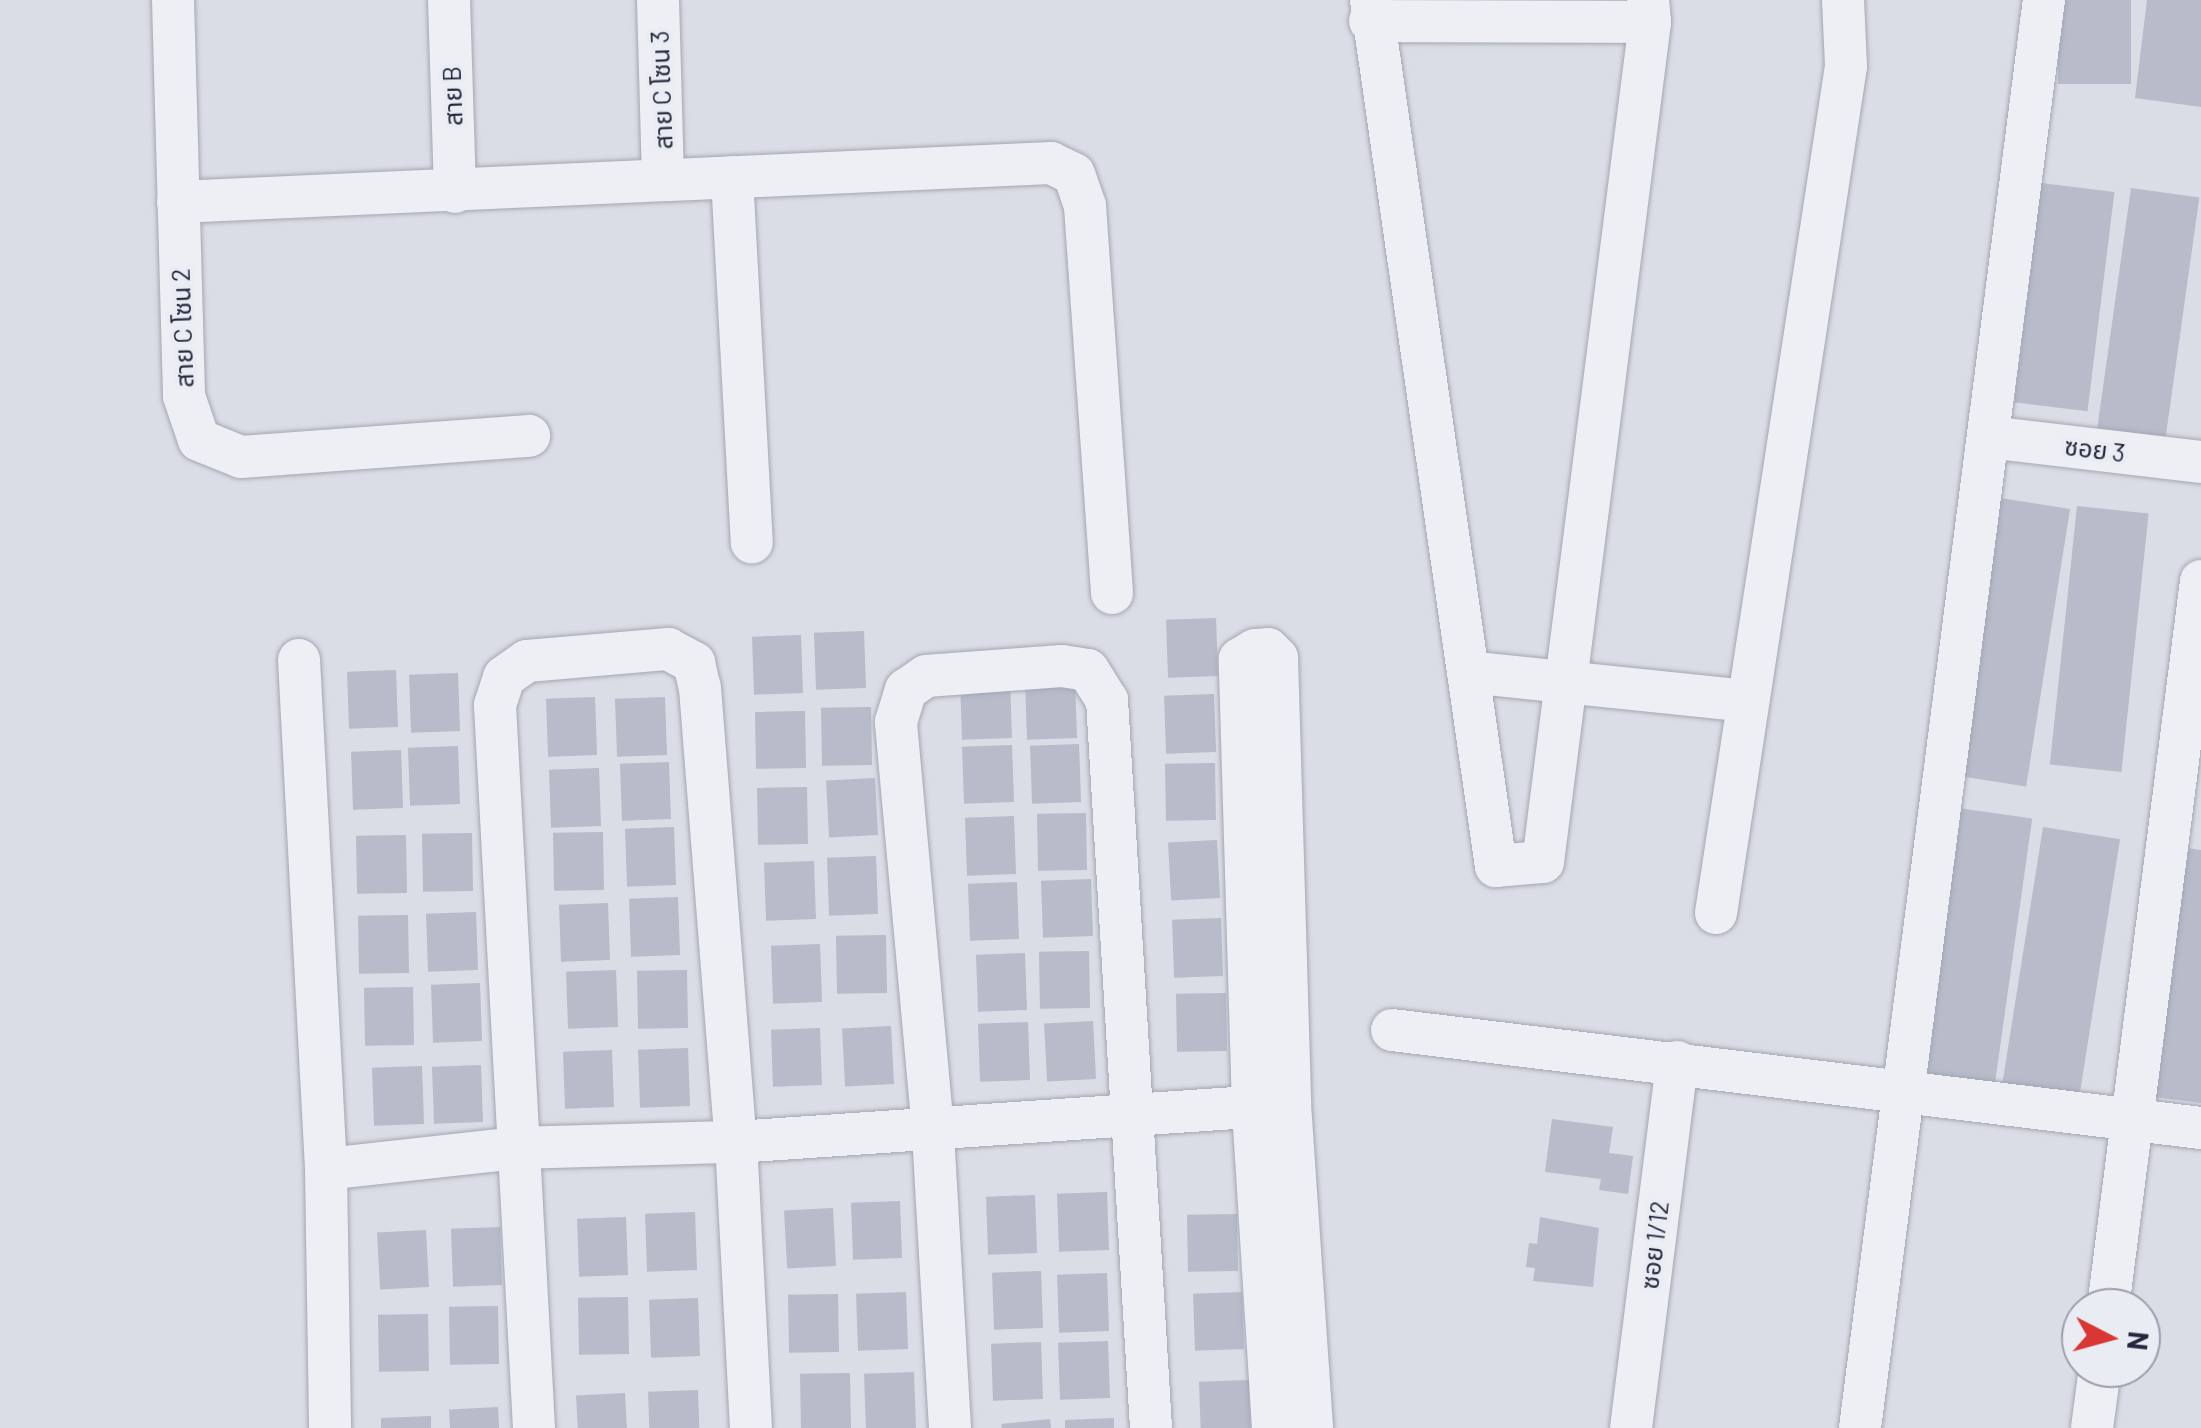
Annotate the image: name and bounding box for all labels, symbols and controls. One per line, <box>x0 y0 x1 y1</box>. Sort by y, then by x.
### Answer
street label: สาย C โซน 3 <box>644 30 678 150</box>
street label: สาย B <box>436 66 468 126</box>
street label: สาย C โซน 2 <box>165 268 199 388</box>
street label: ซอย 3 <box>2063 430 2127 468</box>
street label: ซอย 1/12 <box>1634 1199 1674 1291</box>
north arrow <box>2061 1288 2161 1388</box>
text: N <box>2121 1330 2157 1352</box>

